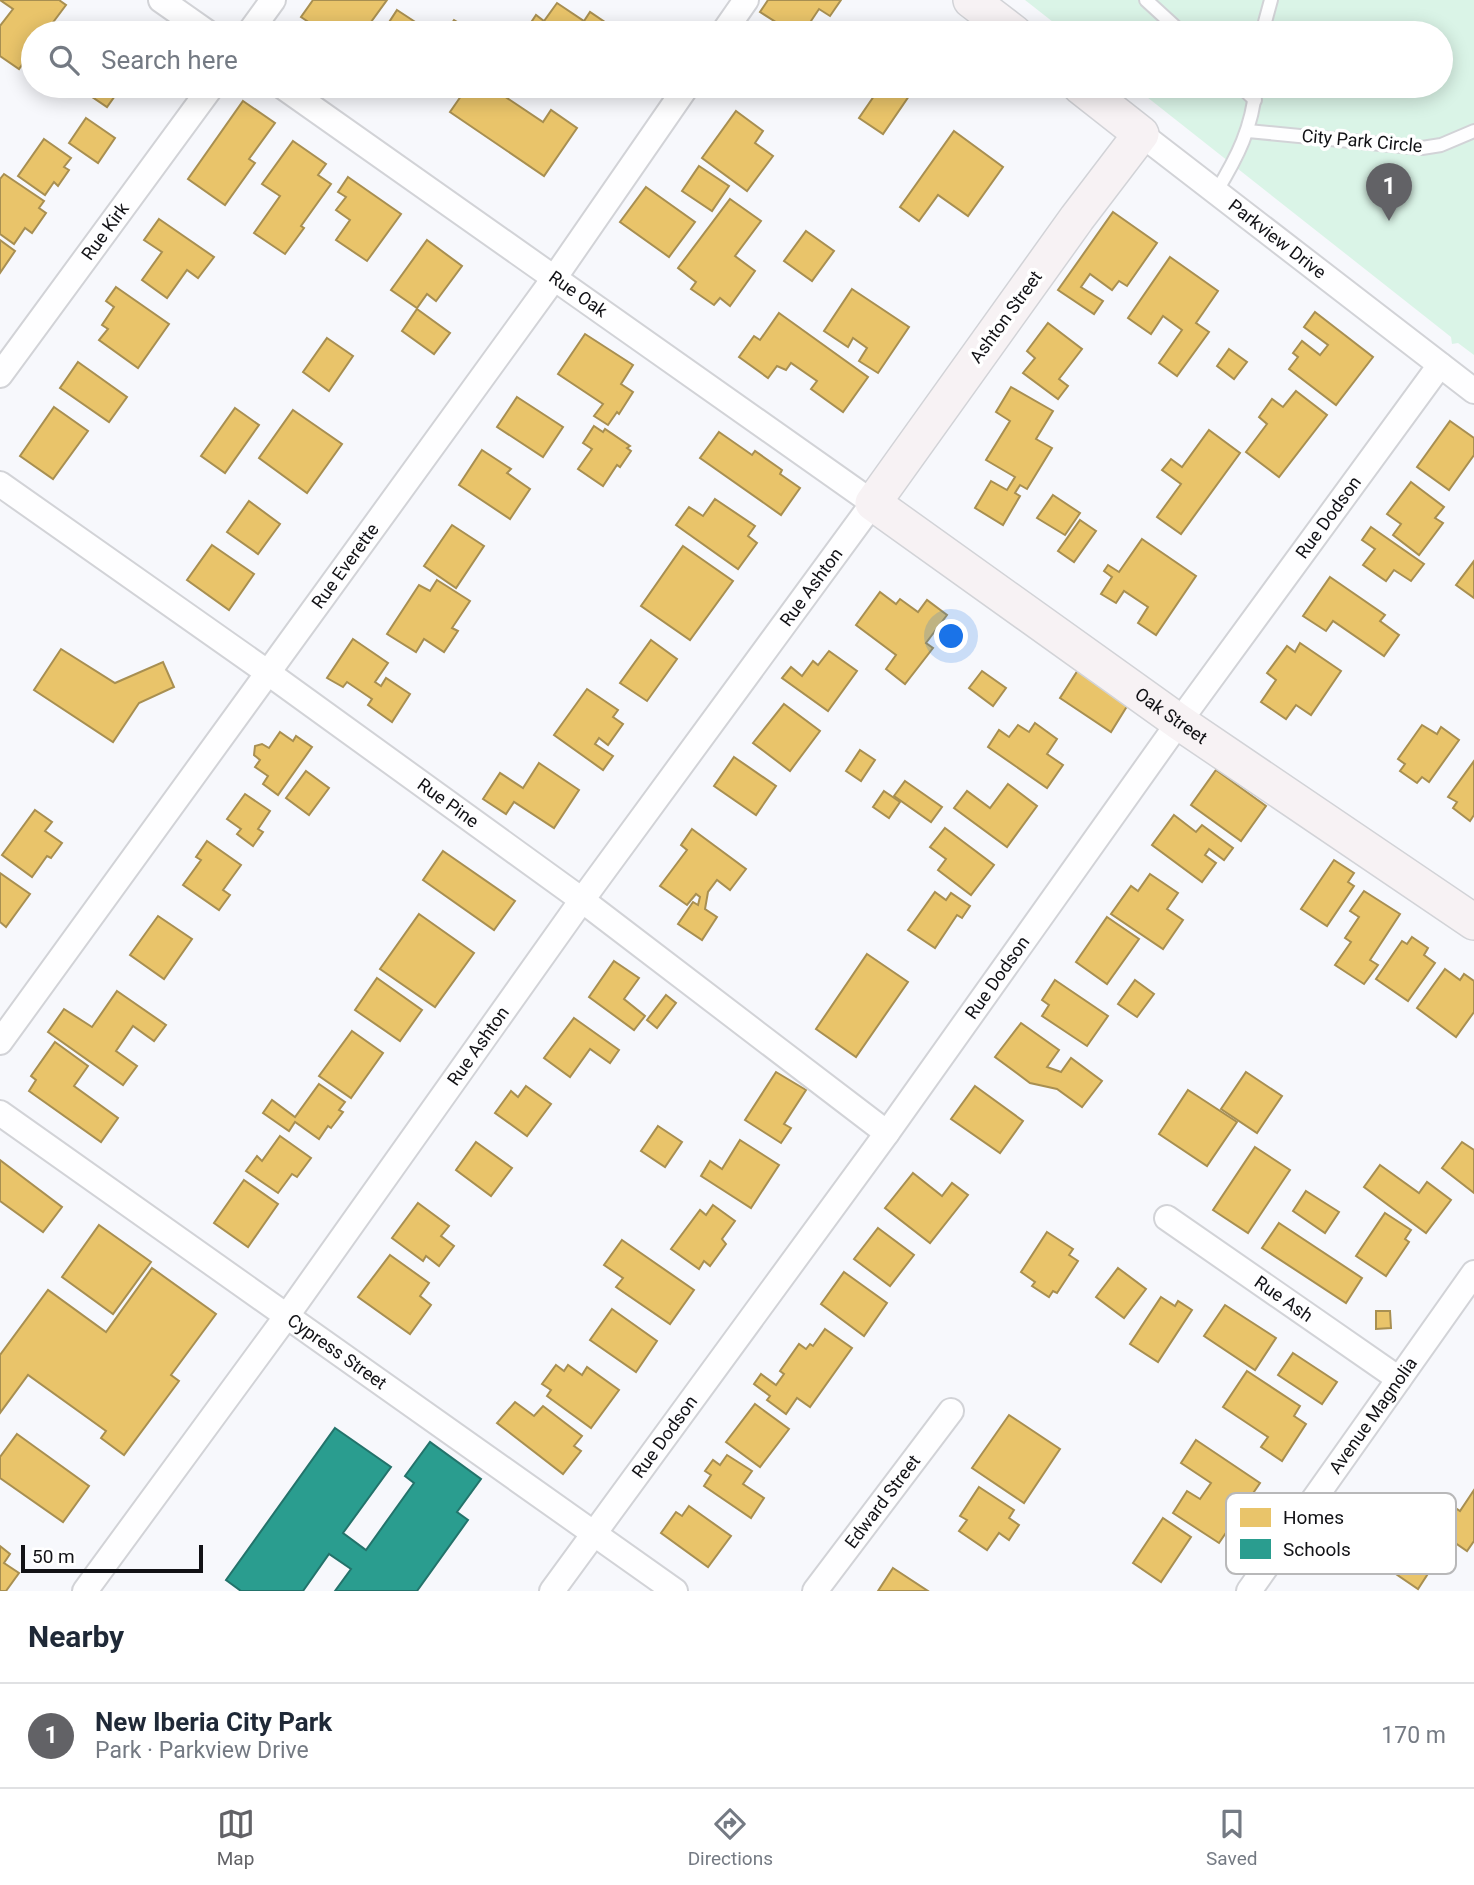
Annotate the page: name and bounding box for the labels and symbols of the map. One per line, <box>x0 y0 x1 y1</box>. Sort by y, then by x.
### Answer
street label: City Park Circle <box>1301 125 1423 156</box>
pin: 1 <box>1366 163 1412 221</box>
street label: Parkview Drive <box>1225 195 1330 283</box>
street label: Rue Kirk <box>77 198 133 264</box>
street label: Rue Oak <box>545 266 612 322</box>
street label: Ashton Street <box>965 266 1046 367</box>
street label: Rue Dodson <box>1291 472 1365 562</box>
street label: Rue Everette <box>307 519 383 612</box>
street label: Rue Ashton <box>775 544 847 630</box>
your location <box>934 619 968 653</box>
street label: Oak Street <box>1131 683 1211 748</box>
street label: Rue Pine <box>414 773 483 832</box>
street label: Rue Dodson <box>960 932 1034 1023</box>
street label: Rue Ashton <box>443 1002 513 1089</box>
street label: Rue Ash <box>1251 1271 1317 1326</box>
street label: Cypress Street <box>284 1309 391 1394</box>
street label: Avenue Magnolia <box>1324 1353 1421 1478</box>
street label: Rue Dodson <box>627 1391 701 1482</box>
street label: Edward Street <box>840 1450 924 1552</box>
legend <box>1226 1493 1456 1574</box>
text: Homes <box>1283 1506 1344 1529</box>
text: Schools <box>1283 1538 1351 1561</box>
scale bar <box>21 1542 203 1574</box>

